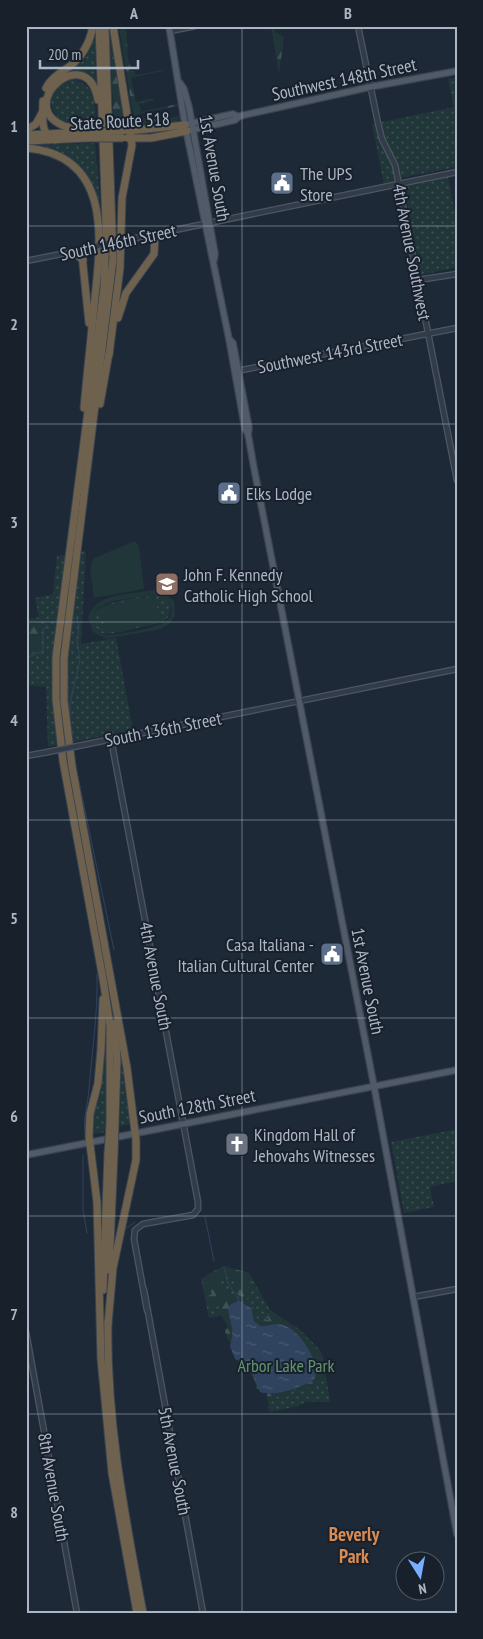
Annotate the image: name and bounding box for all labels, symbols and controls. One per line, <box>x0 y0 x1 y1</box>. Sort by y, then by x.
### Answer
text: A <box>129 3 139 23</box>
text: B <box>344 3 352 23</box>
scale bar <box>40 38 138 70</box>
text: 200 m <box>48 45 81 64</box>
street label: Southwest 148th Street <box>270 52 418 106</box>
street label: State Route 518 <box>70 107 170 135</box>
street label: 1st Avenue South <box>194 113 236 223</box>
text: 1 <box>10 116 18 136</box>
place label: The UPS Store <box>300 162 353 206</box>
public building icon: The UPS Store <box>269 170 295 196</box>
street label: 4th Avenue Southwest <box>387 182 437 322</box>
street label: South 146th Street <box>58 218 178 266</box>
text: 2 <box>10 314 18 334</box>
street label: Southwest 143rd Street <box>256 328 404 378</box>
public building icon: Elks Lodge <box>216 480 242 506</box>
place label: Elks Lodge <box>246 482 312 505</box>
text: 3 <box>10 512 18 532</box>
place label: John F. Kennedy Catholic High School <box>183 563 313 607</box>
school or university icon: John F. Kennedy Catholic High School <box>154 571 180 597</box>
street label: South 136th Street <box>103 706 223 752</box>
text: 4 <box>10 710 18 730</box>
text: 5 <box>10 908 18 928</box>
street label: 4th Avenue South <box>134 920 178 1032</box>
street label: 1st Avenue South <box>346 926 390 1036</box>
place label: Casa Italiana - Italian Cultural Center <box>177 933 314 977</box>
public building icon: Casa Italiana - Italian Cultural Center <box>319 941 345 967</box>
street label: South 128th Street <box>137 1083 257 1129</box>
text: 6 <box>10 1106 18 1126</box>
place label: Kingdom Hall of Jehovahs Witnesses <box>253 1123 375 1167</box>
church icon: Kingdom Hall of Jehovahs Witnesses <box>224 1131 250 1157</box>
text: 7 <box>10 1304 18 1324</box>
park label: Arbor Lake Park <box>237 1354 335 1377</box>
street label: 5th Avenue South <box>153 1405 197 1517</box>
street label: 8th Avenue South <box>33 1431 75 1543</box>
text: 8 <box>10 1502 18 1522</box>
district label: Beverly Park <box>329 1522 380 1568</box>
north arrow <box>396 1552 446 1602</box>
text: N <box>417 1579 428 1598</box>

